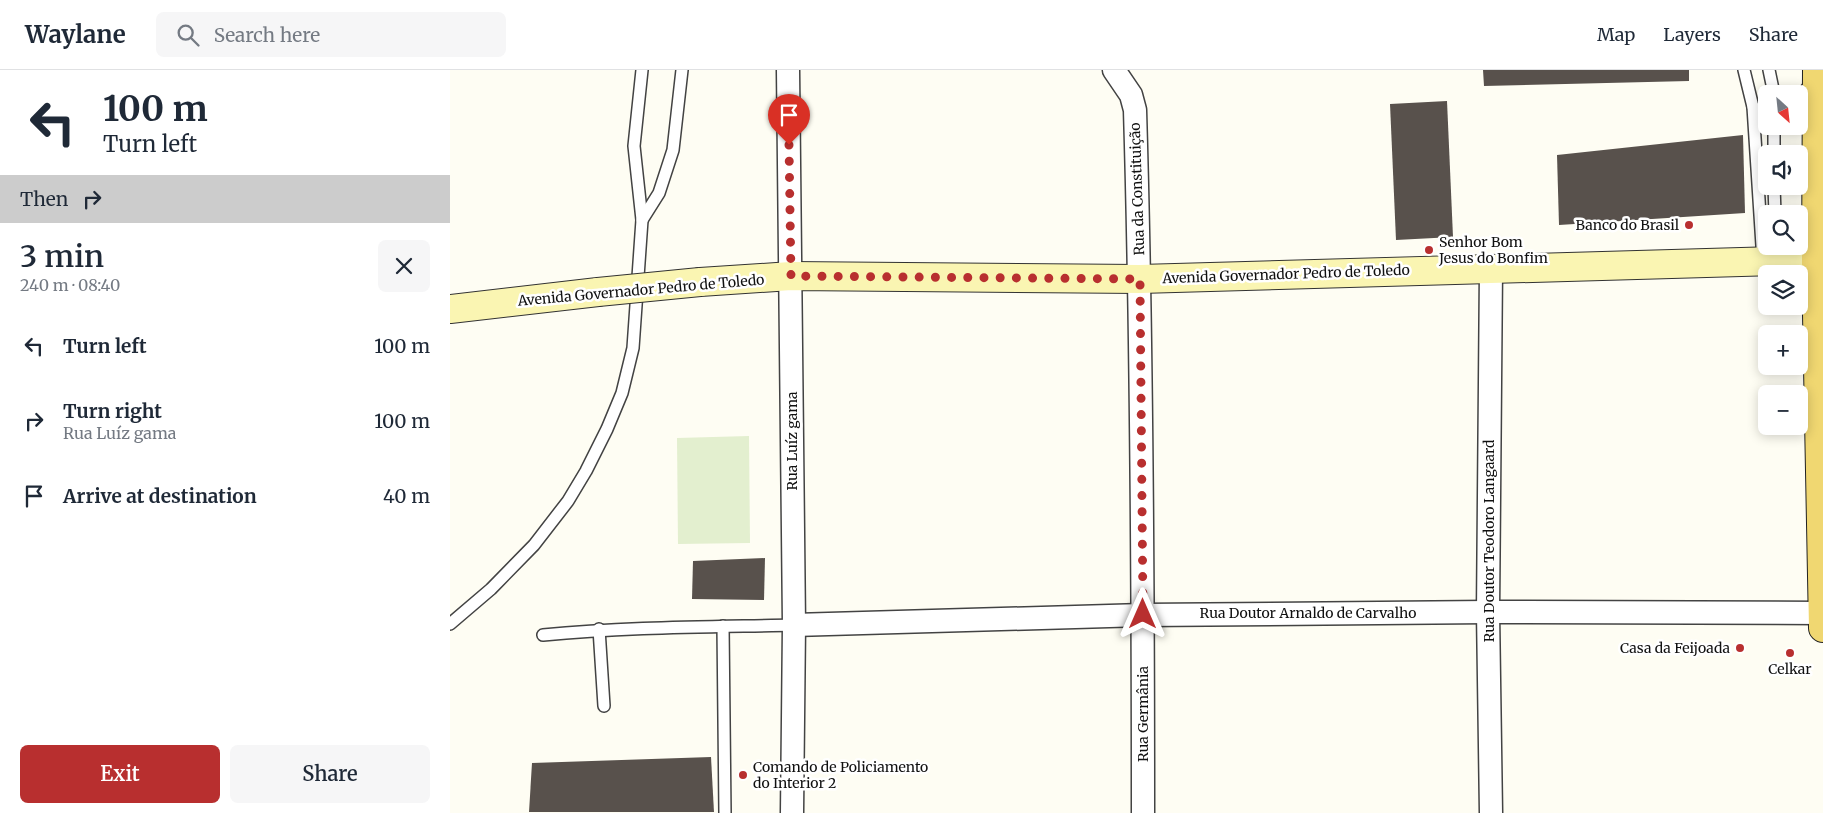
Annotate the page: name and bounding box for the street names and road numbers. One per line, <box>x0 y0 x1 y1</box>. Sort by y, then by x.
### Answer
street label: Rua da Constituição <box>1126 122 1148 256</box>
street label: Avenida Governador Pedro de Toledo <box>1161 261 1410 287</box>
street label: Avenida Governador Pedro de Toledo <box>516 270 765 310</box>
street label: Rua Luíz gama <box>783 391 801 491</box>
street label: Rua Doutor Teodoro Langaard <box>1480 439 1498 642</box>
street label: Rua Doutor Arnaldo de Carvalho <box>1200 604 1416 622</box>
street label: Rua Germânia <box>1134 666 1152 762</box>

